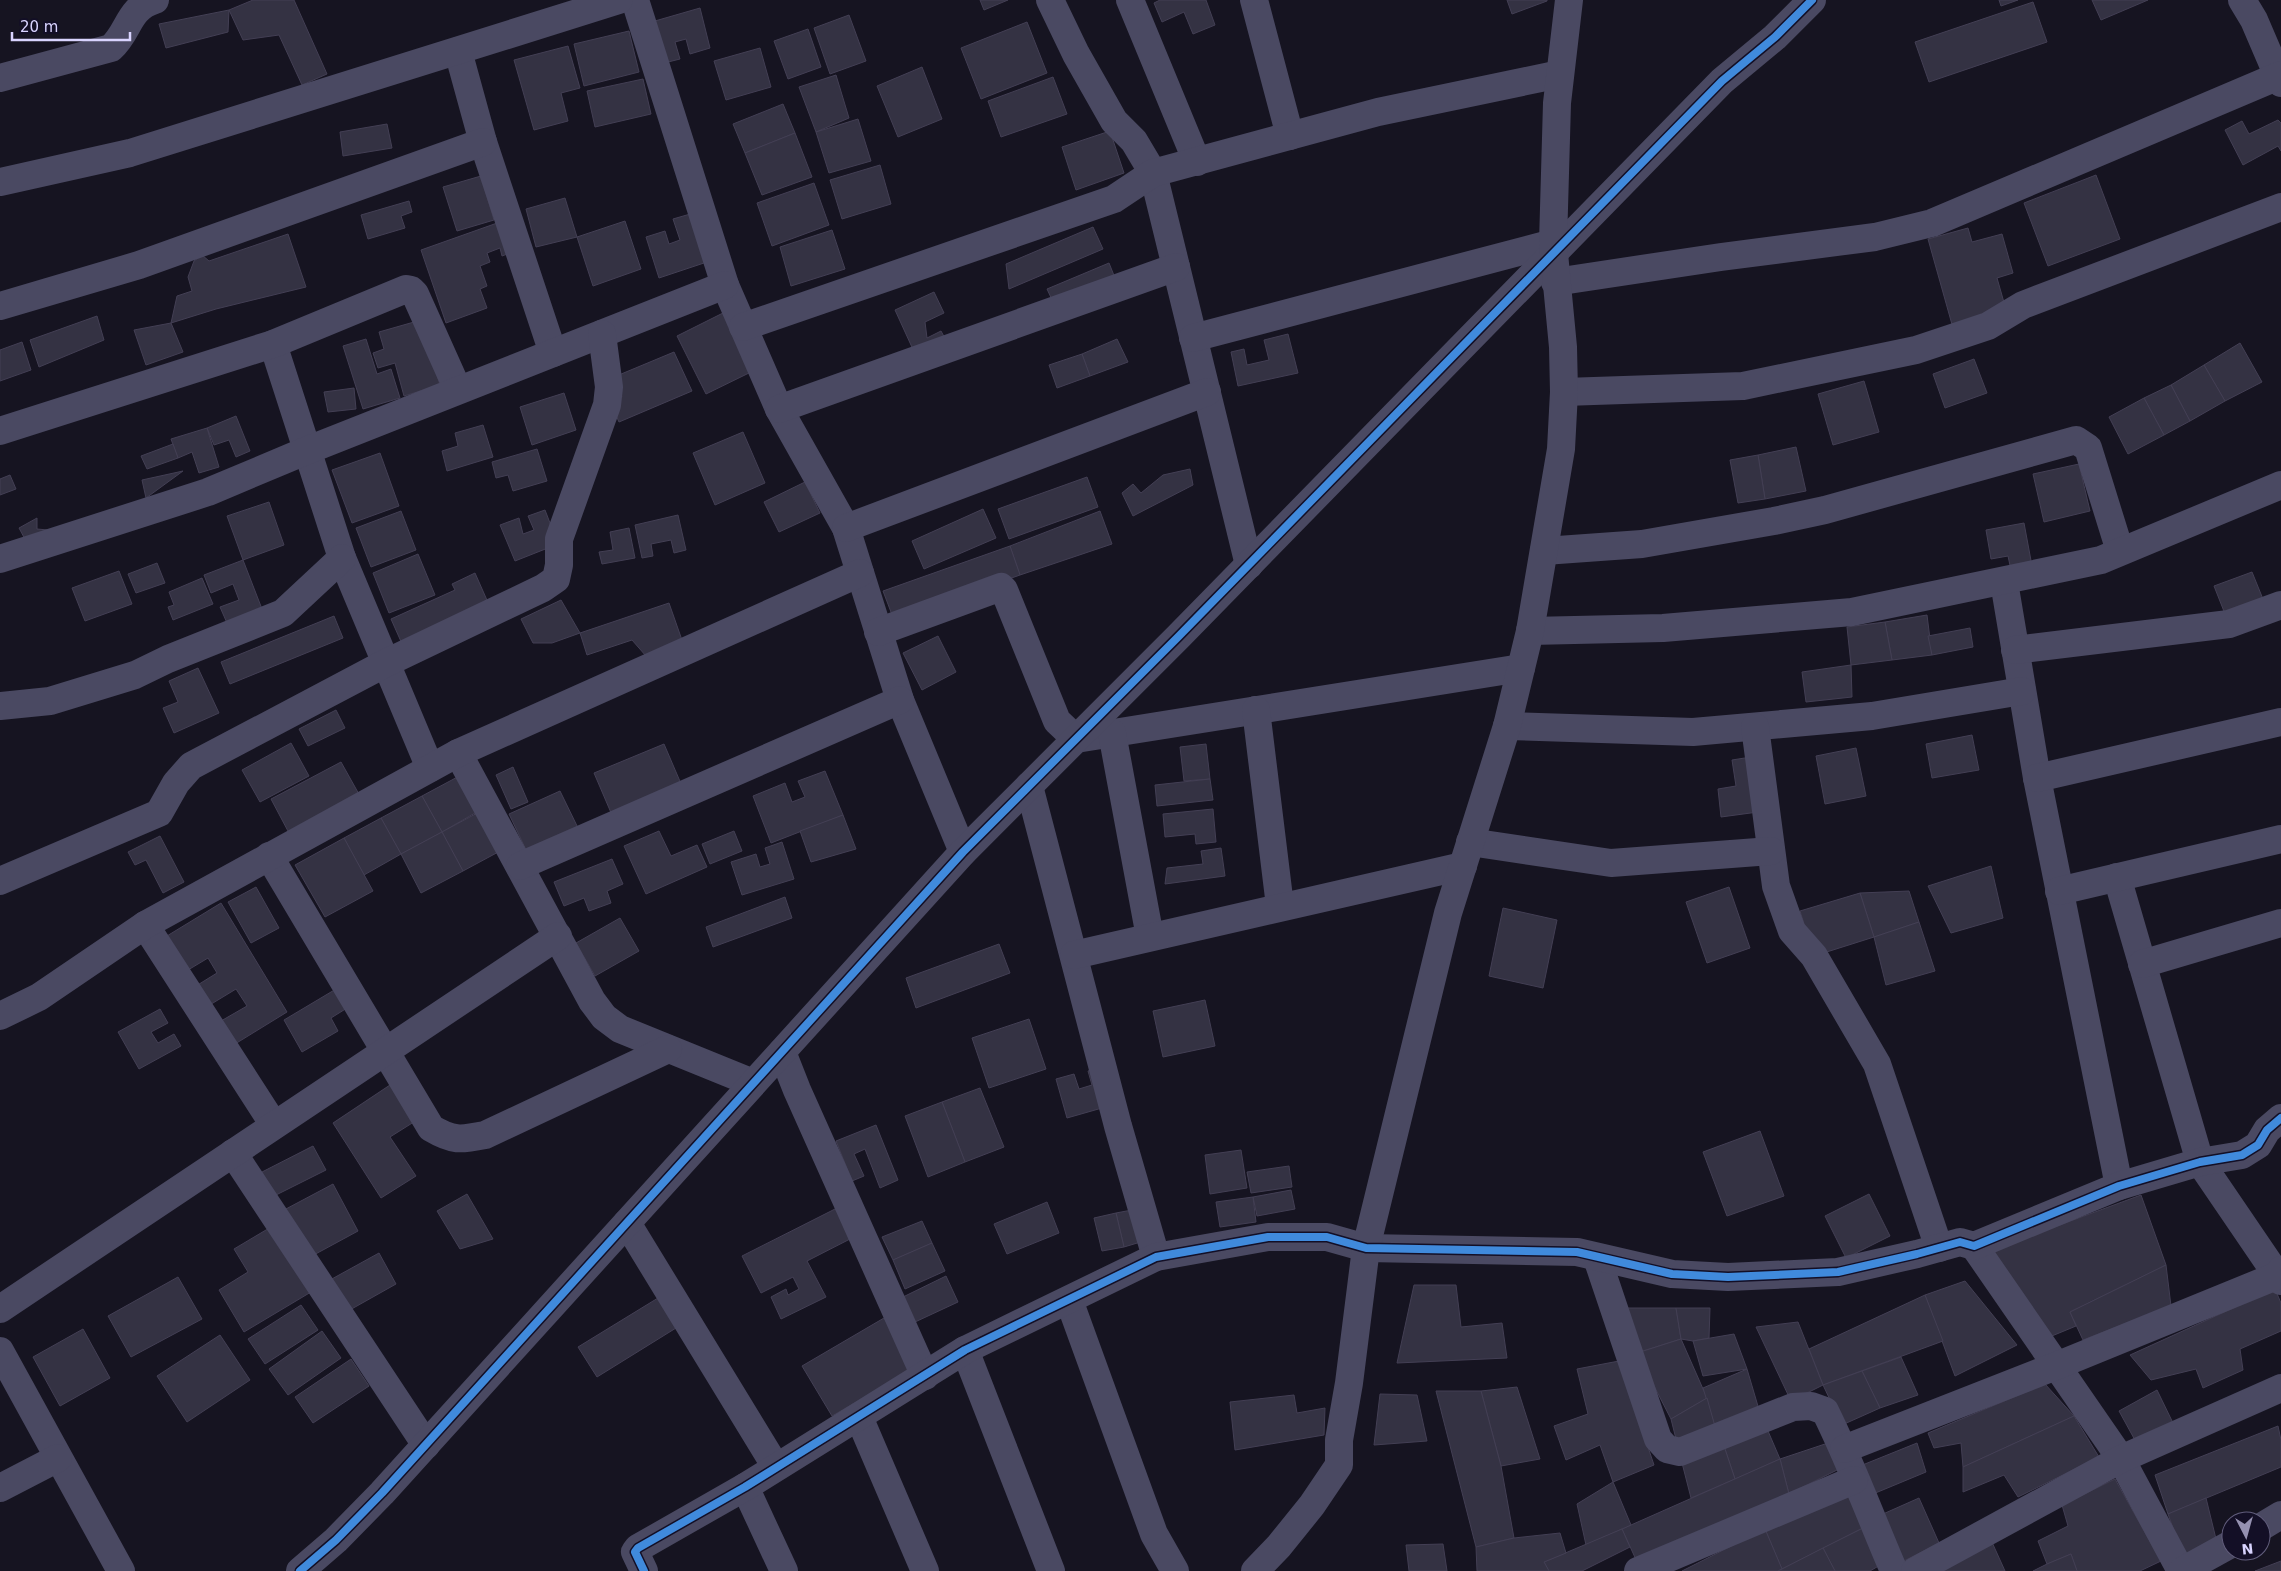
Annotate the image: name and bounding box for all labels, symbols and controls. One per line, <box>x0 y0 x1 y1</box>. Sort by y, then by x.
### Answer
scale bar <box>12 10 130 42</box>
text: 20 m <box>20 18 58 36</box>
north arrow <box>2221 1511 2271 1561</box>
text: N <box>2241 1540 2254 1557</box>

